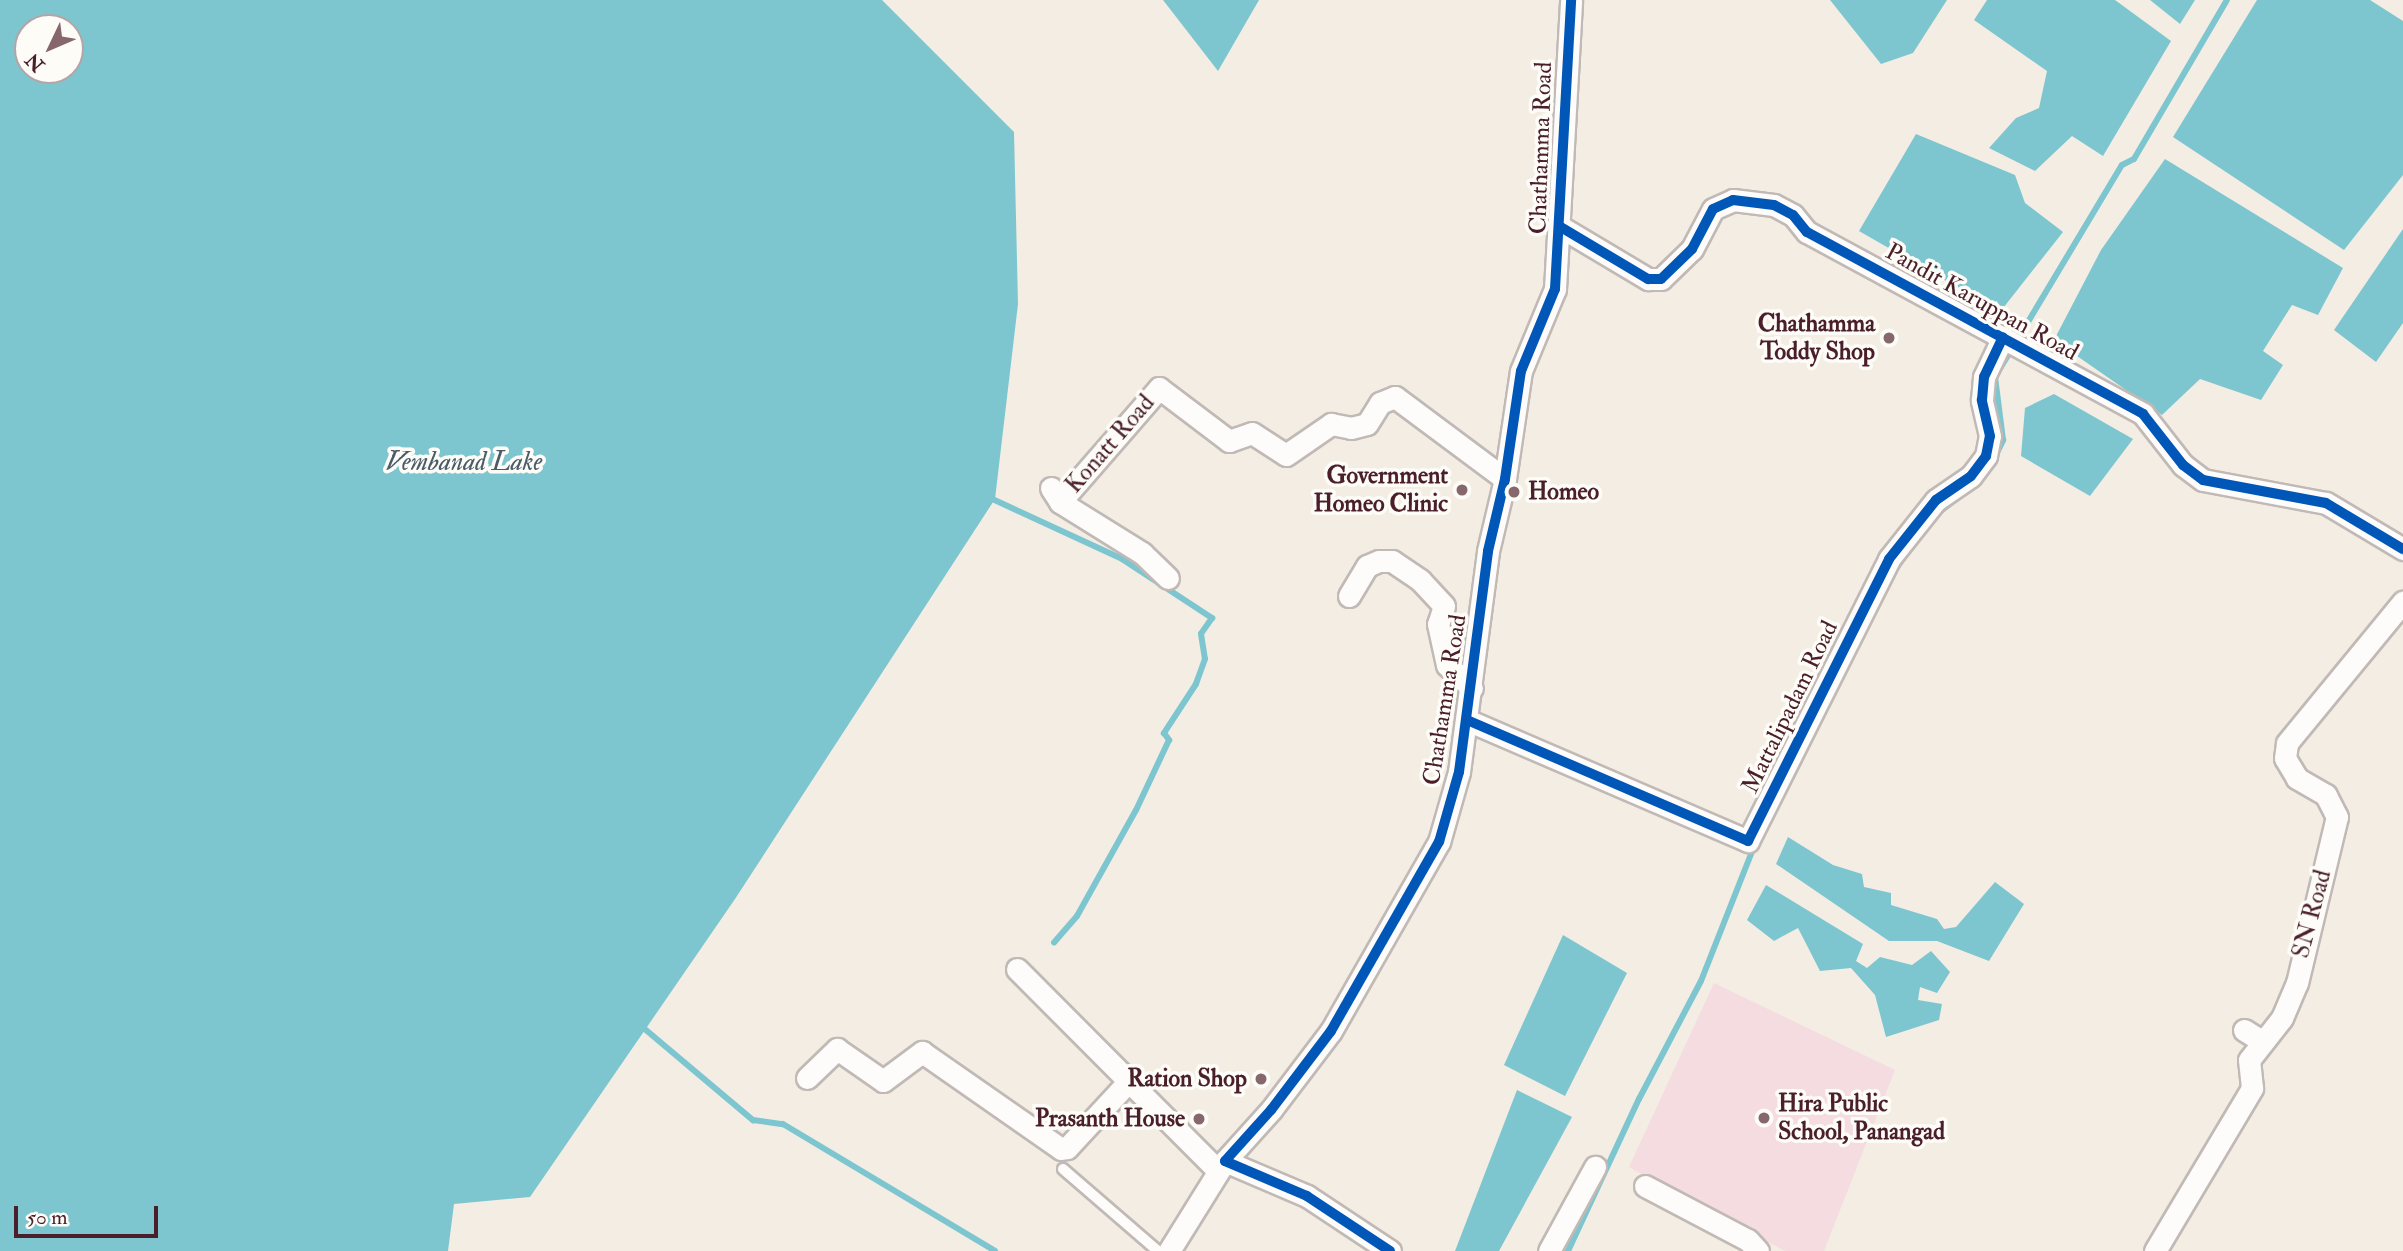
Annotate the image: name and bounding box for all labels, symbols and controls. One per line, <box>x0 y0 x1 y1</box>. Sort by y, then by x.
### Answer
north arrow <box>14 14 84 84</box>
text: N <box>21 48 50 77</box>
street label: Chathamma Road <box>1524 61 1558 235</box>
street label: Pandit Karuppan Road <box>1880 237 2084 367</box>
place label: Chathamma Toddy Shop <box>1758 310 1875 366</box>
marker: Chathamma Toddy Shop <box>1881 330 1897 346</box>
street label: Konatt Road <box>1059 389 1161 499</box>
water label: Vembanad Lake <box>386 447 542 479</box>
place label: Government Homeo Clinic <box>1313 462 1448 518</box>
place label: Homeo <box>1528 478 1599 506</box>
marker: Government Homeo Clinic <box>1454 482 1470 498</box>
marker: Homeo <box>1506 484 1522 500</box>
street label: Chathamma Road <box>1417 613 1473 787</box>
street label: Mattalipadam Road <box>1736 616 1844 798</box>
street label: SN Road <box>2286 867 2338 961</box>
place label: Ration Shop <box>1127 1065 1247 1093</box>
marker: Ration Shop <box>1253 1071 1269 1087</box>
place label: Hira Public School, Panangad <box>1778 1090 1945 1146</box>
place label: Prasanth House <box>1035 1105 1185 1133</box>
marker: Hira Public School, Panangad <box>1756 1110 1772 1126</box>
marker: Prasanth House <box>1191 1111 1207 1127</box>
scale bar <box>18 1192 161 1236</box>
text: 50 m <box>27 1204 68 1231</box>

